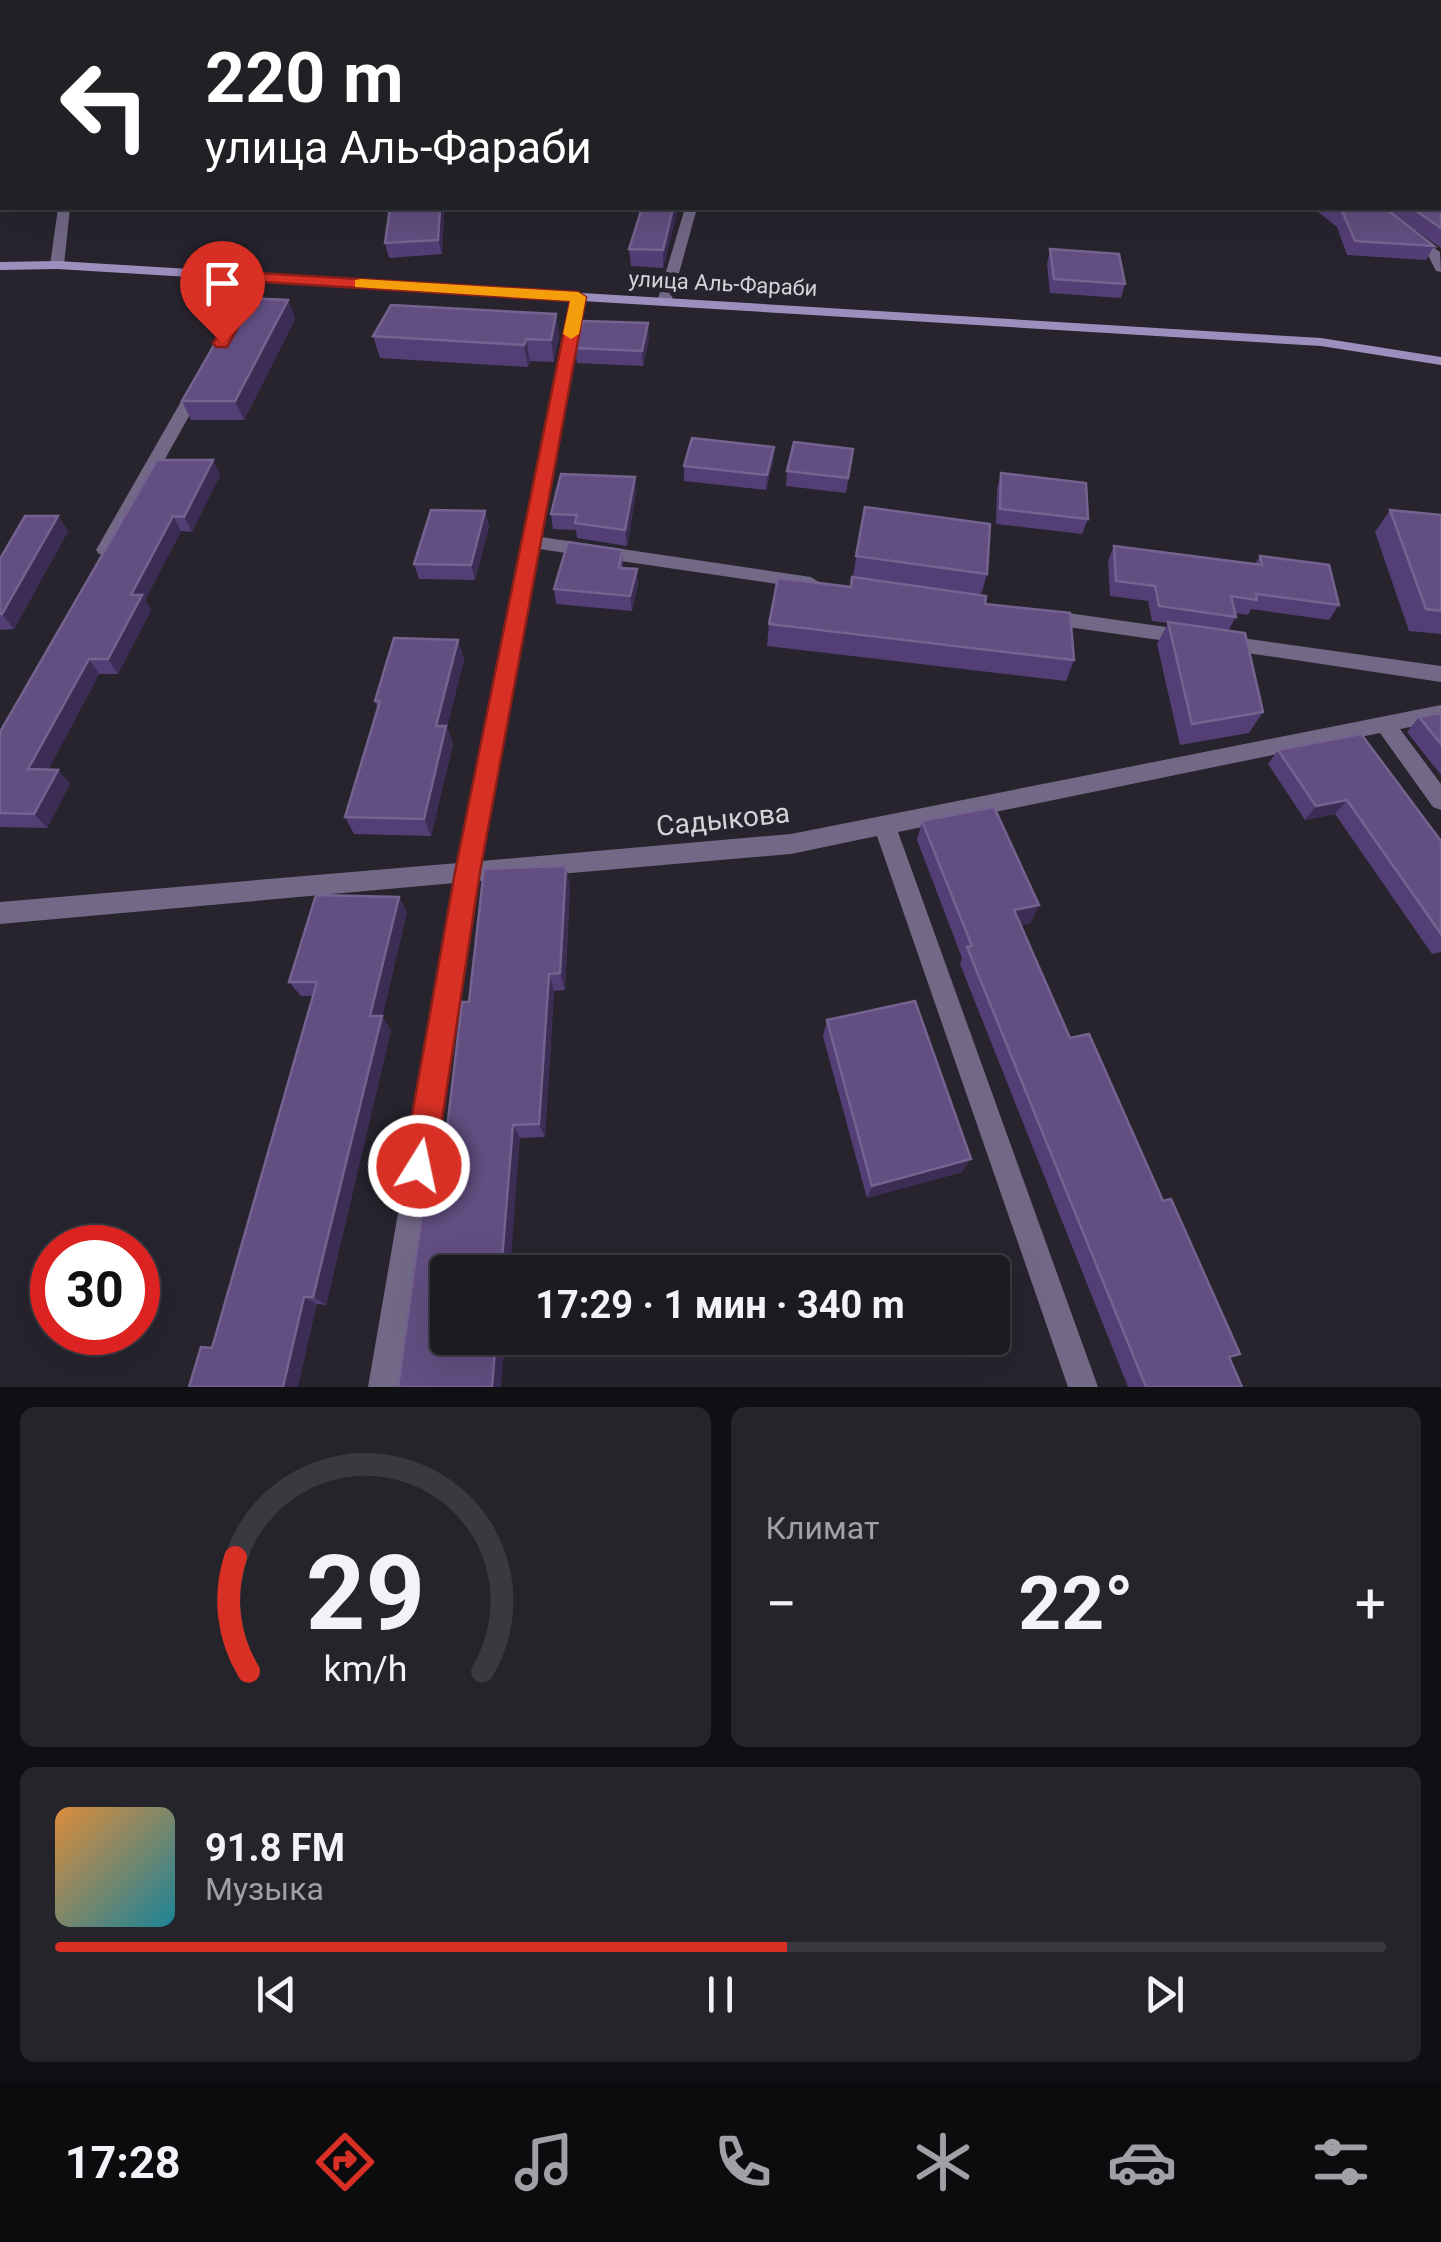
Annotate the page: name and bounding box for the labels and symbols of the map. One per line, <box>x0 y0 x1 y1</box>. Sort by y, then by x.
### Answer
pin <box>180 241 265 344</box>
street label: улица Аль-Фараби <box>628 266 818 301</box>
street label: Садыкова <box>655 796 791 843</box>
position arrow <box>367 1114 471 1218</box>
speed limit sign: 30 <box>30 1225 160 1355</box>

